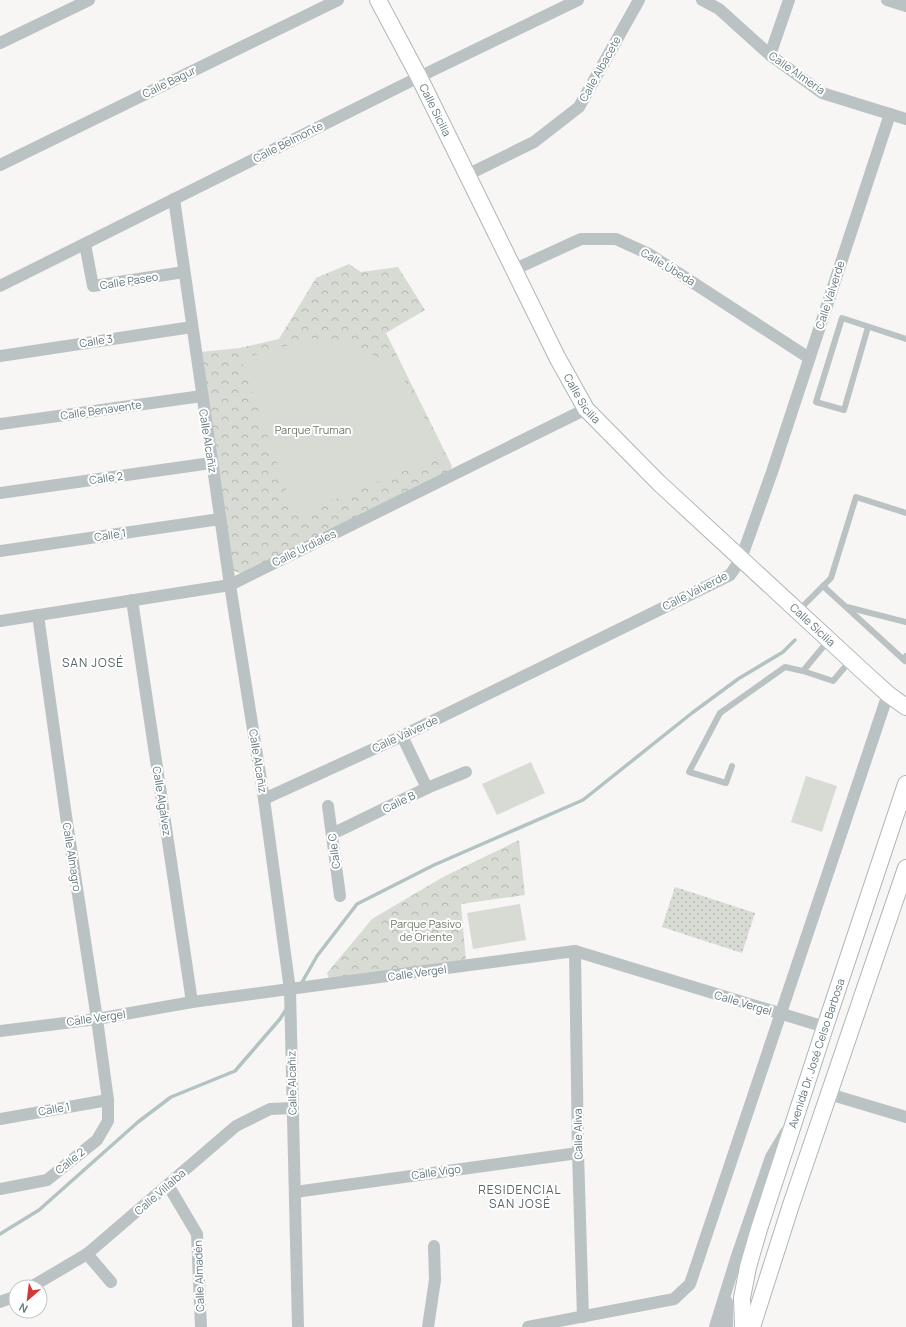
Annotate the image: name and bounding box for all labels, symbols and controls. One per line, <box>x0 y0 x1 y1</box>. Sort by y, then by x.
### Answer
street label: Calle Albacete <box>575 33 624 104</box>
street label: Calle Almería <box>766 48 828 98</box>
street label: Calle Bagur <box>140 62 198 101</box>
street label: Calle Sicilia <box>416 81 455 139</box>
street label: Calle Belmonte <box>250 117 326 166</box>
street label: Calle Úbeda <box>638 244 698 289</box>
street label: Calle Valverde <box>811 258 848 331</box>
street label: Calle Paseo <box>99 268 160 293</box>
street label: Calle 3 <box>78 330 114 351</box>
street label: Calle Sicilia <box>561 371 604 426</box>
street label: Calle Benavente <box>59 396 143 423</box>
street label: Calle Alcañiz <box>196 408 221 474</box>
park label: Parque Truman <box>275 422 351 437</box>
street label: Calle 2 <box>88 468 124 487</box>
street label: Calle 1 <box>93 525 127 544</box>
street label: Calle Urdiales <box>269 526 338 569</box>
street label: Calle Valverde <box>660 567 730 613</box>
street label: Calle Sicilia <box>787 600 839 649</box>
district label: SAN JOSÉ <box>62 654 124 671</box>
street label: Calle Valverde <box>369 711 441 755</box>
street label: Calle Alcañiz <box>246 728 271 794</box>
street label: Calle Algálvez <box>150 765 175 837</box>
street label: Calle B <box>380 787 418 816</box>
street label: Calle Almagro <box>60 821 85 893</box>
street label: Calle C <box>324 832 343 870</box>
park label: Parque Pasivo de Oriente <box>391 916 462 944</box>
street label: Calle Vergel <box>386 961 447 984</box>
street label: Avenida Dr. José Celso Barbosa <box>784 976 848 1130</box>
street label: Calle Vergel <box>713 987 774 1018</box>
street label: Calle Vergel <box>65 1006 126 1029</box>
street label: Calle Alcañiz <box>283 1051 300 1115</box>
street label: Calle 1 <box>37 1098 71 1119</box>
street label: Calle Aliva <box>570 1108 585 1160</box>
street label: Calle 2 <box>52 1144 88 1177</box>
street label: Calle Vigo <box>410 1161 462 1182</box>
street label: Calle Villalba <box>131 1165 188 1218</box>
district label: RESIDENCIAL SAN JOSÉ <box>478 1181 562 1212</box>
street label: Calle Almadén <box>190 1240 207 1312</box>
north arrow <box>8 1279 48 1319</box>
text: N <box>16 1300 30 1317</box>

